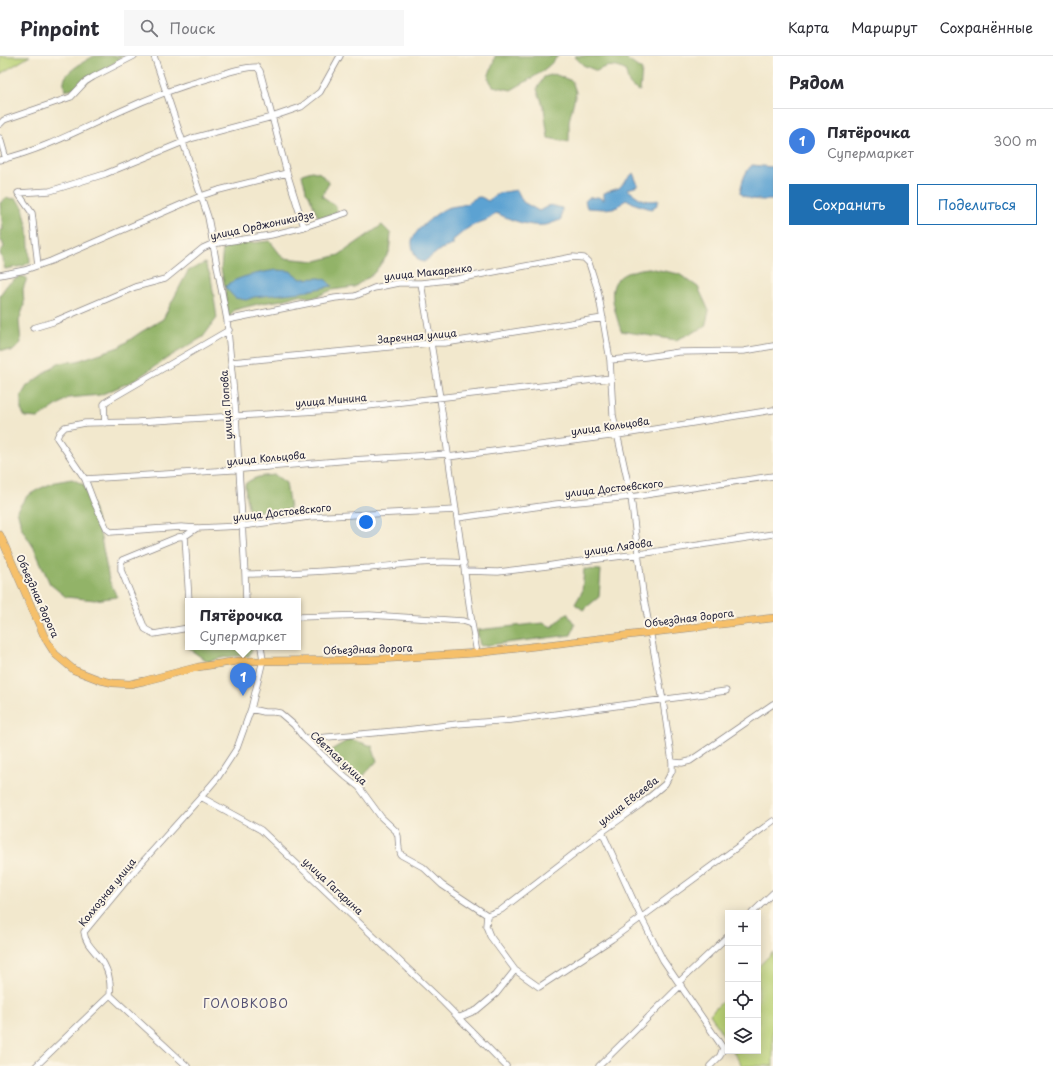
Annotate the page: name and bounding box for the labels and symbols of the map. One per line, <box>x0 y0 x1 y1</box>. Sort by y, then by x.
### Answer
street label: улица Орджоникидзе <box>209 206 316 243</box>
street label: улица Макаренко <box>383 259 473 284</box>
street label: Заречная улица <box>377 324 458 346</box>
street label: улица Попова <box>216 369 235 440</box>
street label: улица Минина <box>295 389 368 410</box>
street label: улица Кольцова <box>570 412 651 438</box>
street label: улица Кольцова <box>226 447 307 468</box>
street label: улица Достоевского <box>564 475 664 500</box>
street label: улица Достоевского <box>232 499 332 524</box>
your location <box>356 512 376 532</box>
street label: улица Лядова <box>583 534 654 559</box>
street label: Объездная дорога <box>13 552 64 641</box>
street label: Объездная дорога <box>643 604 735 630</box>
street label: Объездная дорога <box>323 639 414 658</box>
pin: 1 <box>230 663 256 696</box>
street label: Светлая улица <box>308 727 372 788</box>
street label: улица Евсеева <box>594 772 662 829</box>
street label: Колхозная улица <box>74 854 139 929</box>
street label: улица Гагарина <box>300 854 368 918</box>
district label: ГОЛОВКОВО <box>203 994 289 1012</box>

